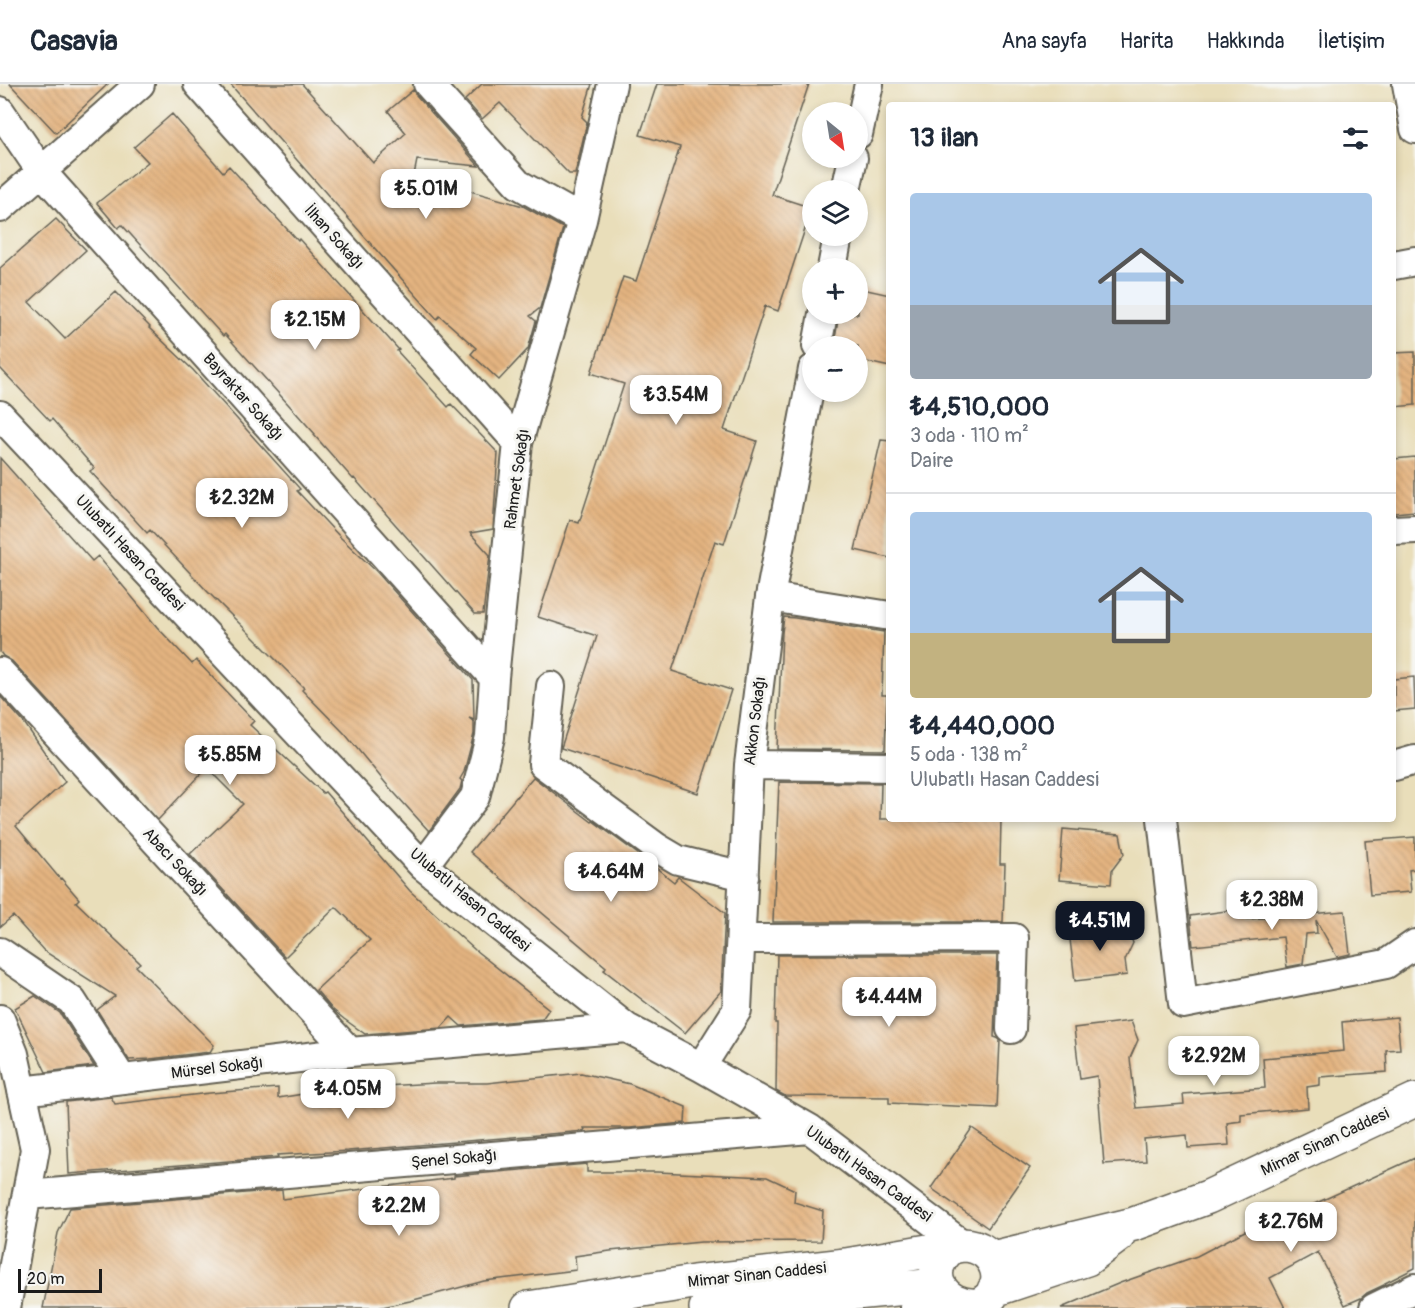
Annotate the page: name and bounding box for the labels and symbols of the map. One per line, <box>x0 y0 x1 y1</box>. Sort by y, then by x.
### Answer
north arrow <box>802 102 868 168</box>
pin: ₺5.01M <box>377 169 475 220</box>
street label: İlhan Sokağı <box>300 201 368 273</box>
pin: ₺2.15M <box>266 300 364 351</box>
street label: Bayraktar Sokağı <box>198 349 288 445</box>
pin: ₺3.54M <box>627 375 725 426</box>
street label: Rahmet Sokağı <box>500 428 534 530</box>
pin: ₺2.32M <box>193 478 291 529</box>
street label: Ulubatlı Hasan Caddesi <box>71 491 189 615</box>
street label: Akkon Sokağı <box>740 675 770 767</box>
pin: ₺5.85M <box>181 735 279 786</box>
street label: Abacı Sokağı <box>138 824 212 900</box>
street label: Ulubatlı Hasan Caddesi <box>406 844 535 957</box>
pin: ₺4.64M <box>562 852 660 903</box>
pin: ₺2.38M <box>1223 880 1321 931</box>
pin: ₺4.51M <box>1051 901 1149 952</box>
pin: ₺4.44M <box>840 977 938 1028</box>
pin: ₺2.92M <box>1165 1036 1263 1087</box>
street label: Mürsel Sokağı <box>170 1052 264 1084</box>
pin: ₺4.05M <box>299 1069 397 1120</box>
street label: Mimar Sinan Caddesi <box>1258 1103 1393 1181</box>
street label: Ulubatlı Hasan Caddesi <box>802 1121 936 1227</box>
street label: Şenel Sokağı <box>410 1145 498 1173</box>
pin: ₺2.2M <box>357 1186 441 1237</box>
pin: ₺2.76M <box>1242 1202 1340 1253</box>
street label: Mimar Sinan Caddesi <box>687 1258 828 1292</box>
scale bar <box>18 1266 102 1294</box>

